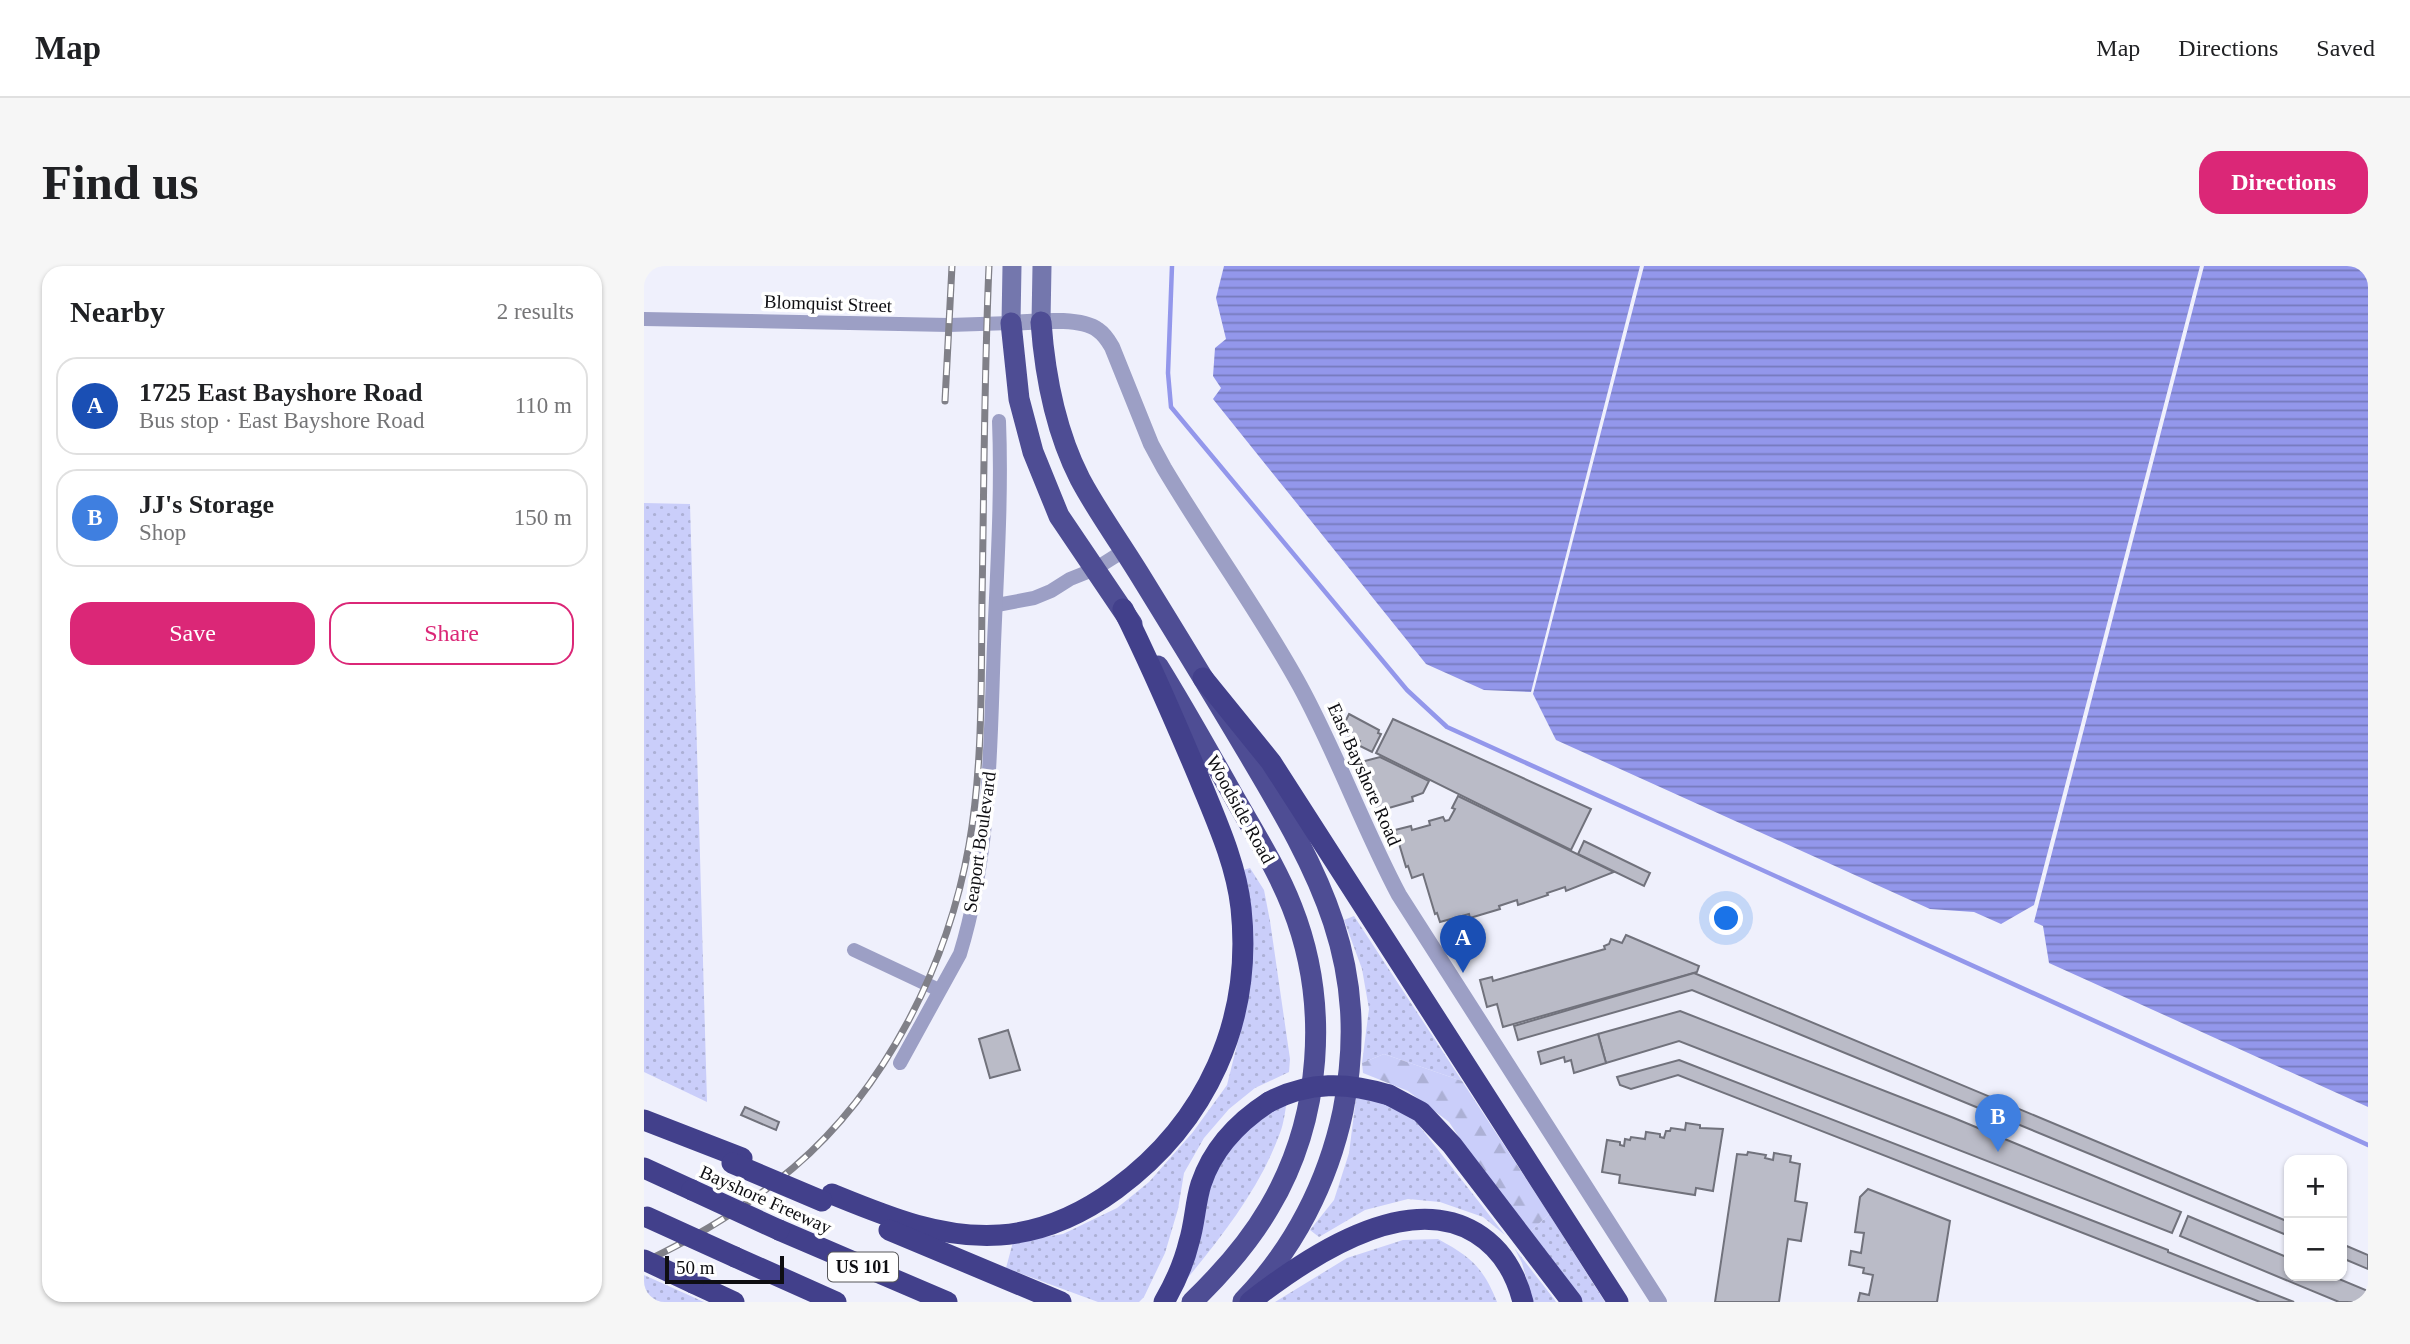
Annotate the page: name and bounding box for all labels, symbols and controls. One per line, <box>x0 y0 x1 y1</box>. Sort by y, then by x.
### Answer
text: Map <box>35 30 101 66</box>
text: Map <box>2096 35 2140 61</box>
text: Directions <box>2178 35 2278 61</box>
text: Saved <box>2316 35 2375 61</box>
button: Directions <box>2199 151 2368 214</box>
text: Find us <box>42 155 199 210</box>
street label: Blomquist Street <box>764 291 893 316</box>
text: Nearby <box>70 295 165 328</box>
text: 2 results <box>497 299 574 324</box>
text: 1725 East Bayshore Road <box>139 378 422 407</box>
text: A <box>87 393 103 418</box>
text: 110 m <box>515 393 572 418</box>
text: Bus stop · East Bayshore Road <box>139 408 425 433</box>
text: JJ's Storage <box>139 490 274 519</box>
text: B <box>87 505 103 530</box>
text: 150 m <box>514 505 572 530</box>
text: Shop <box>139 520 186 545</box>
button: Save <box>70 602 315 665</box>
button: Share <box>329 602 574 665</box>
street label: East Bayshore Road <box>1324 700 1406 849</box>
street label: Woodside Road <box>1202 752 1279 867</box>
street label: Seaport Boulevard <box>959 770 1000 914</box>
your location <box>1709 901 1743 935</box>
pin: A <box>1440 915 1486 973</box>
pin: B <box>1975 1094 2021 1152</box>
map controls <box>2284 1155 2347 1281</box>
button: + <box>2284 1155 2347 1218</box>
street label: Bayshore Freeway <box>697 1161 835 1238</box>
button: − <box>2284 1218 2347 1281</box>
road number: US 101 <box>828 1252 898 1282</box>
scale bar <box>665 1253 784 1285</box>
text: 50 m <box>676 1257 715 1278</box>

